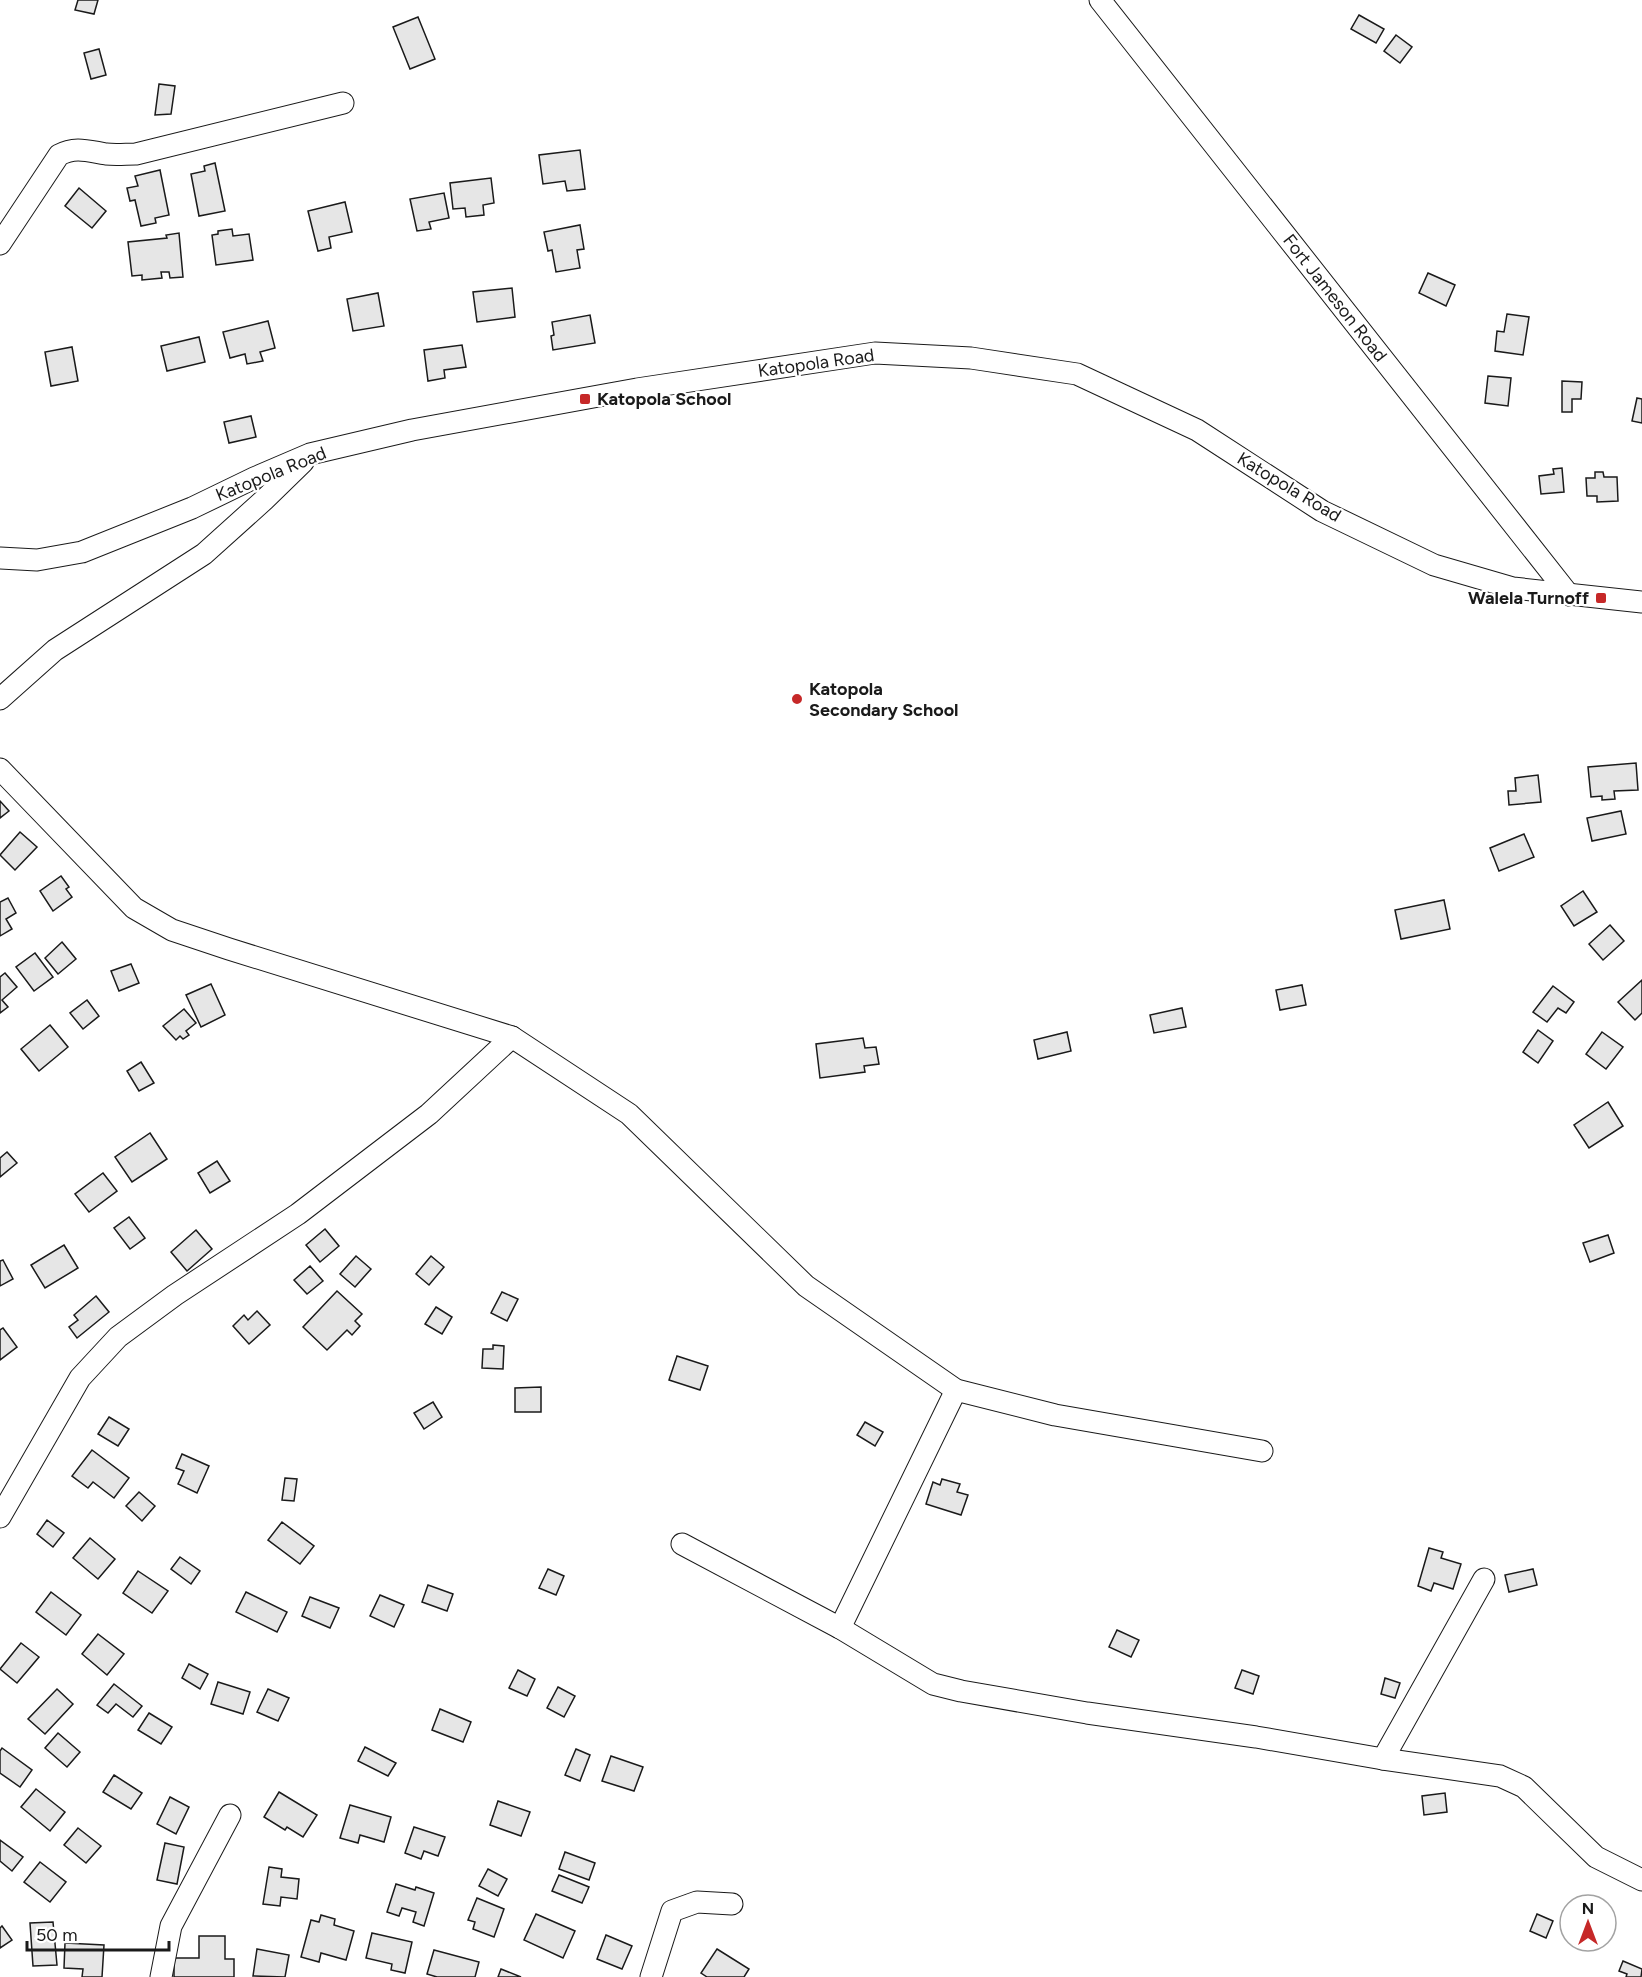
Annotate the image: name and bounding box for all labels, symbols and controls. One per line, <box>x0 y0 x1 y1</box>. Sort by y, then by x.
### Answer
street label: Fort Jameson Road <box>1278 230 1392 366</box>
street label: Katopola Road <box>756 344 876 382</box>
place label: Katopola School <box>597 388 732 410</box>
marker: Katopola School <box>578 392 592 406</box>
street label: Katopola Road <box>212 442 330 506</box>
street label: Katopola Road <box>1233 447 1345 527</box>
place label: Walela Turnoff <box>1468 587 1590 609</box>
marker: Walela Turnoff <box>1594 591 1608 605</box>
place label: Katopola Secondary School <box>809 678 959 721</box>
marker: Katopola Secondary School <box>790 692 804 706</box>
north arrow <box>1558 1893 1618 1953</box>
text: N <box>1582 1899 1594 1918</box>
scale bar <box>27 1914 170 1952</box>
text: 50 m <box>36 1924 78 1946</box>

